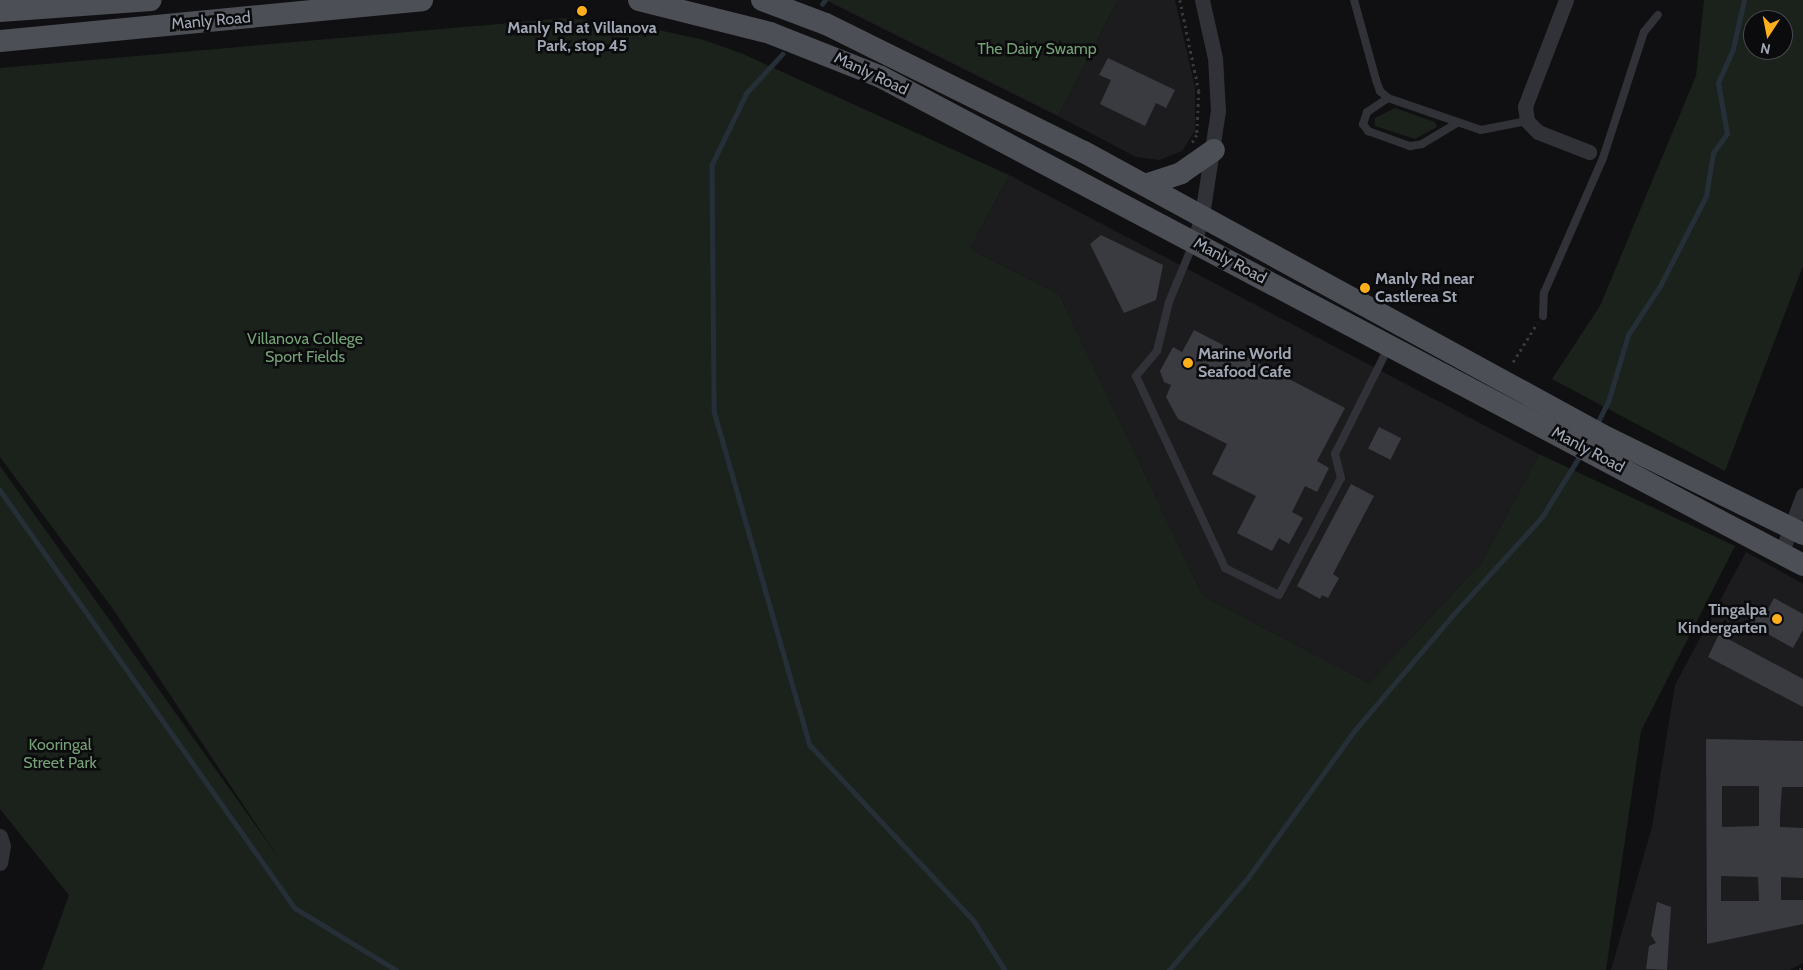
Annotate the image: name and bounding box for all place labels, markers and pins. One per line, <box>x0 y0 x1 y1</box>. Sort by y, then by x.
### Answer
marker: Manly Rd at Villanova Park, stop 45 <box>576 5 588 17</box>
place label: Manly Rd at Villanova Park, stop 45 <box>507 18 657 56</box>
place label: Manly Rd near Castlerea St <box>1375 269 1474 307</box>
marker: Manly Rd near Castlerea St <box>1359 282 1371 294</box>
place label: Marine World Seafood Cafe <box>1198 344 1291 382</box>
marker: Marine World Seafood Cafe <box>1182 357 1194 369</box>
place label: Tingalpa Kindergarten <box>1677 600 1767 638</box>
marker: Tingalpa Kindergarten <box>1771 613 1783 625</box>

